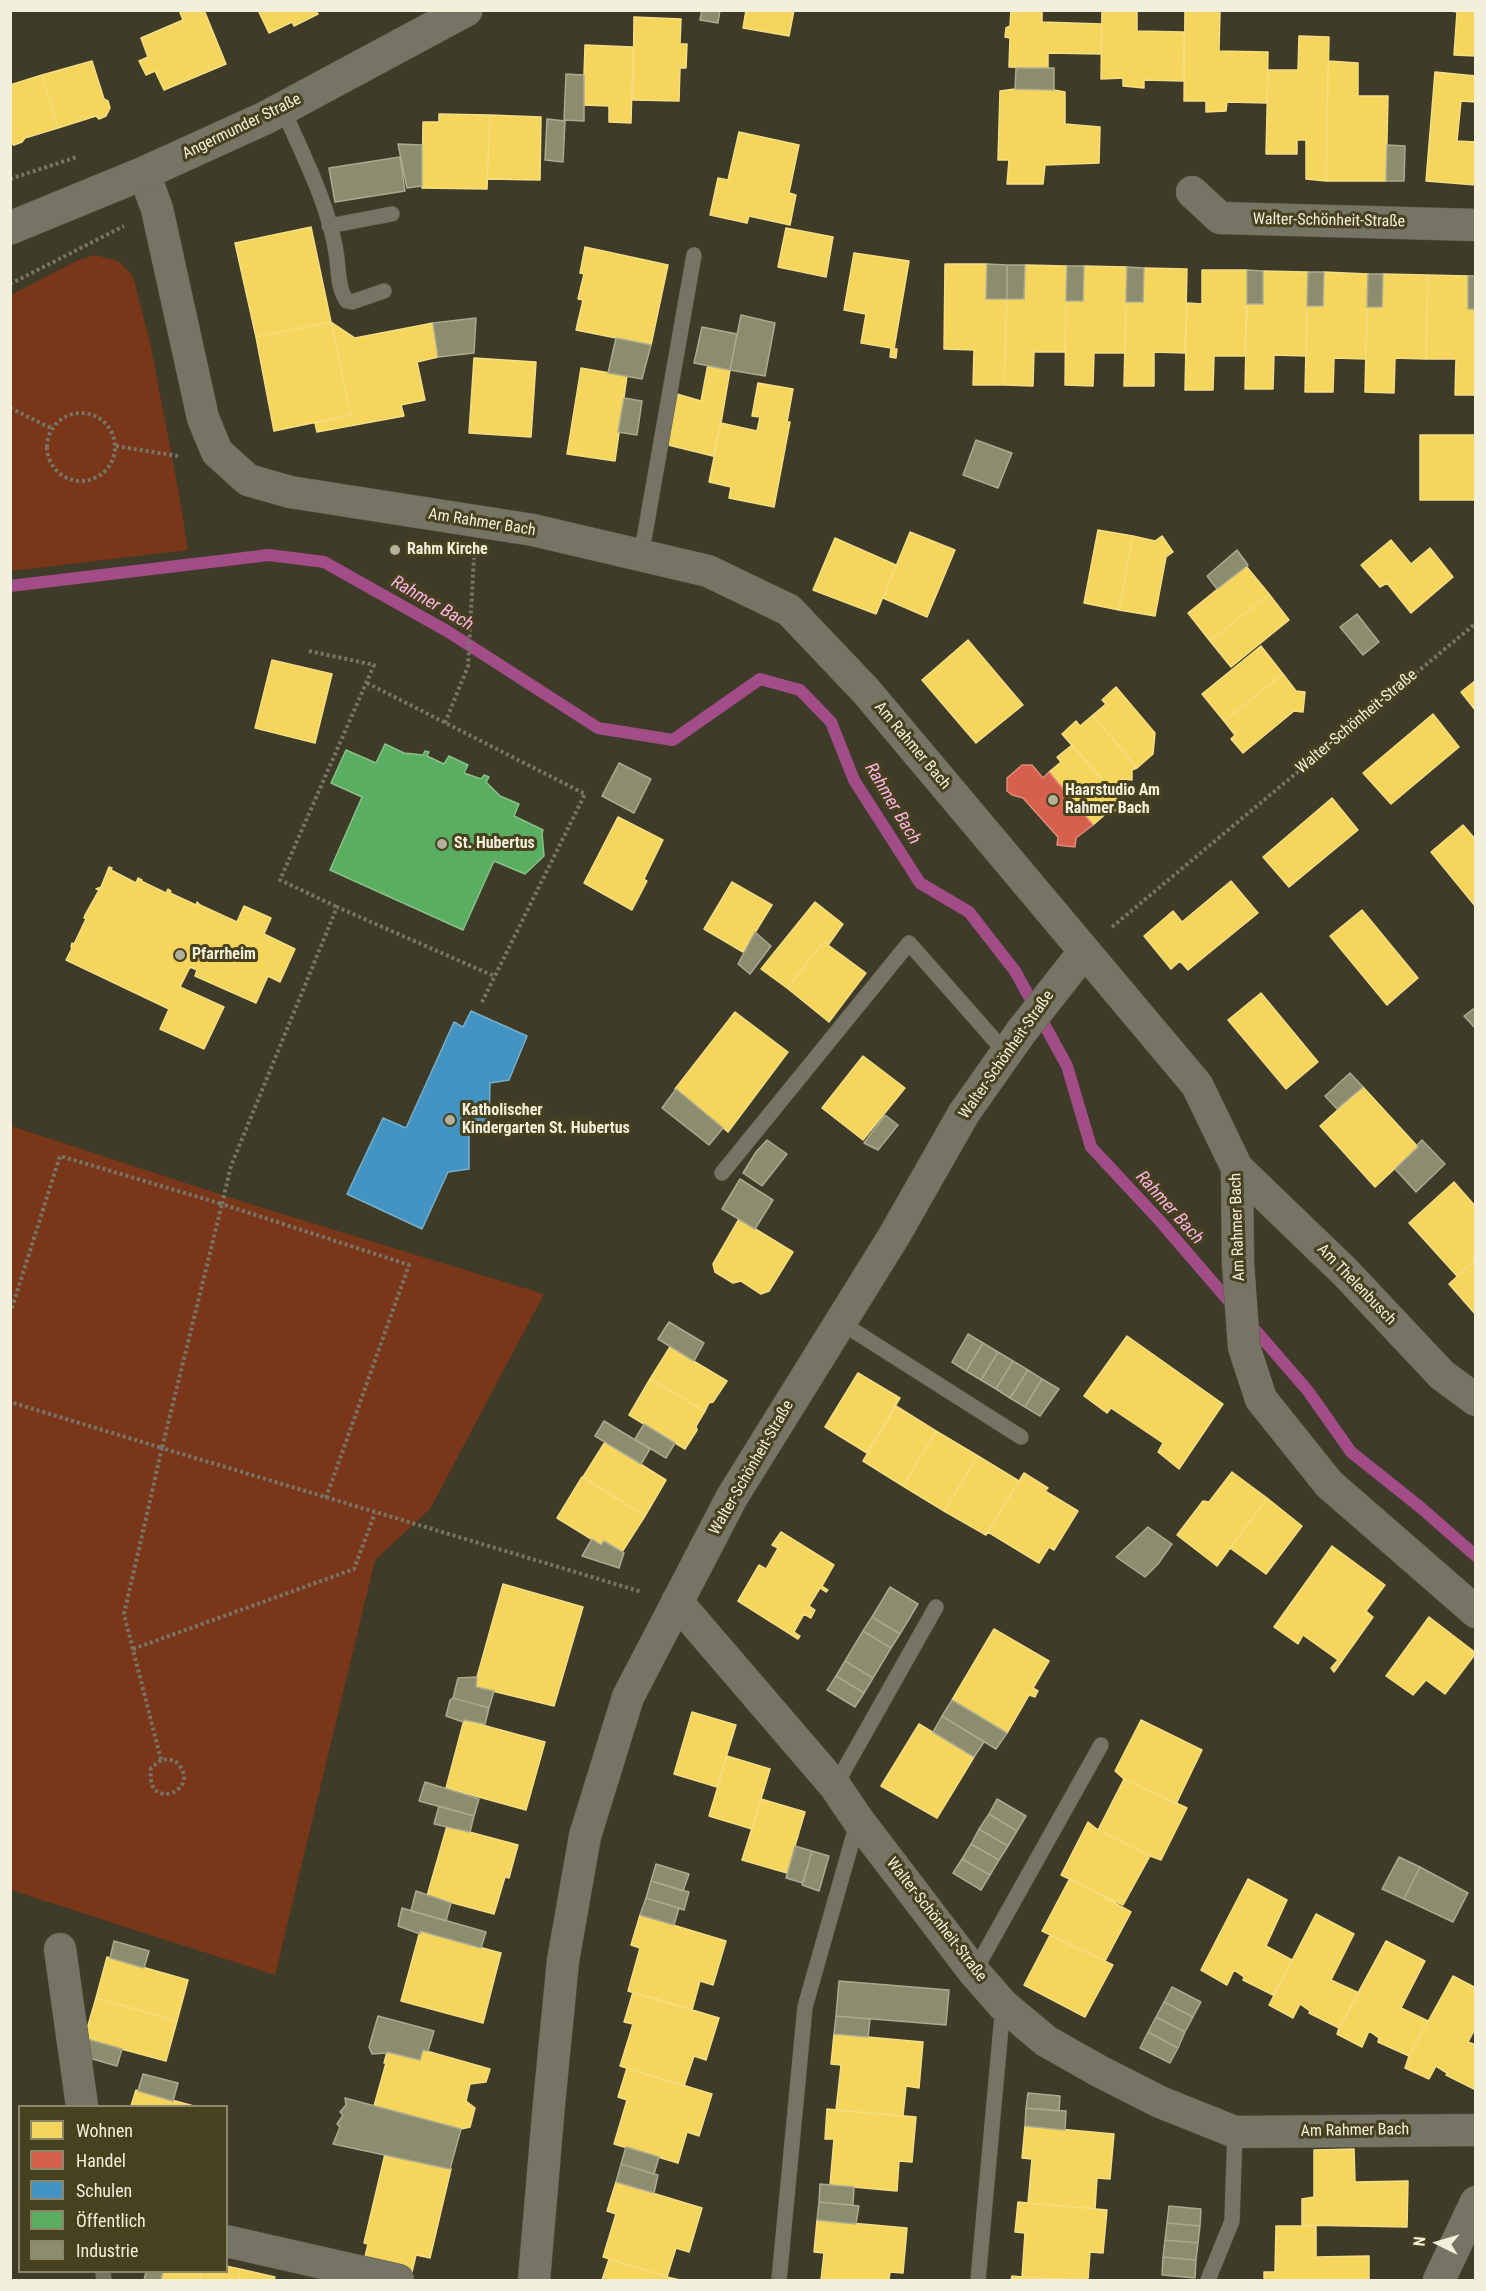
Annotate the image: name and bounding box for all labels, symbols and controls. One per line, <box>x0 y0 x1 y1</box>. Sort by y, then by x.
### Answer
street label: Angermunder Straße <box>179 90 305 164</box>
street label: Walter-Schönheit-Straße <box>1253 210 1405 232</box>
street label: Am Rahmer Bach <box>427 505 537 541</box>
place label: Rahm Kirche <box>407 540 488 560</box>
marker: Rahm Kirche <box>388 543 402 557</box>
water label: Rahmer Bach <box>387 572 477 636</box>
street label: Walter-Schönheit-Straße <box>1293 666 1421 778</box>
street label: Am Rahmer Bach <box>870 698 954 794</box>
water label: Rahmer Bach <box>859 759 925 849</box>
place label: Haarstudio Am Rahmer Bach <box>1065 781 1160 819</box>
marker: Haarstudio Am Rahmer Bach <box>1046 793 1060 807</box>
place label: St. Hubertus <box>454 834 535 854</box>
marker: St. Hubertus <box>435 837 449 851</box>
place label: Pfarrheim <box>192 945 256 965</box>
marker: Pfarrheim <box>173 948 187 962</box>
street label: Walter-Schönheit-Straße <box>955 987 1059 1123</box>
place label: Katholischer Kindergarten St. Hubertus <box>462 1101 630 1139</box>
marker: Katholischer Kindergarten St. Hubertus <box>443 1113 457 1127</box>
water label: Rahmer Bach <box>1130 1167 1208 1249</box>
street label: Am Rahmer Bach <box>1227 1172 1249 1282</box>
street label: Am Thelenbusch <box>1312 1240 1400 1330</box>
street label: Walter-Schönheit-Straße <box>706 1397 798 1539</box>
street label: Walter-Schönheit-Straße <box>882 1854 990 1986</box>
legend <box>18 2105 228 2273</box>
text: Wohnen <box>76 2120 133 2141</box>
street label: Am Rahmer Bach <box>1301 2120 1409 2142</box>
text: Handel <box>76 2150 126 2171</box>
text: Schulen <box>76 2180 132 2201</box>
text: Öffentlich <box>76 2210 146 2231</box>
north arrow <box>1408 2213 1468 2273</box>
text: N <box>1410 2236 1429 2247</box>
text: Industrie <box>76 2240 138 2261</box>

